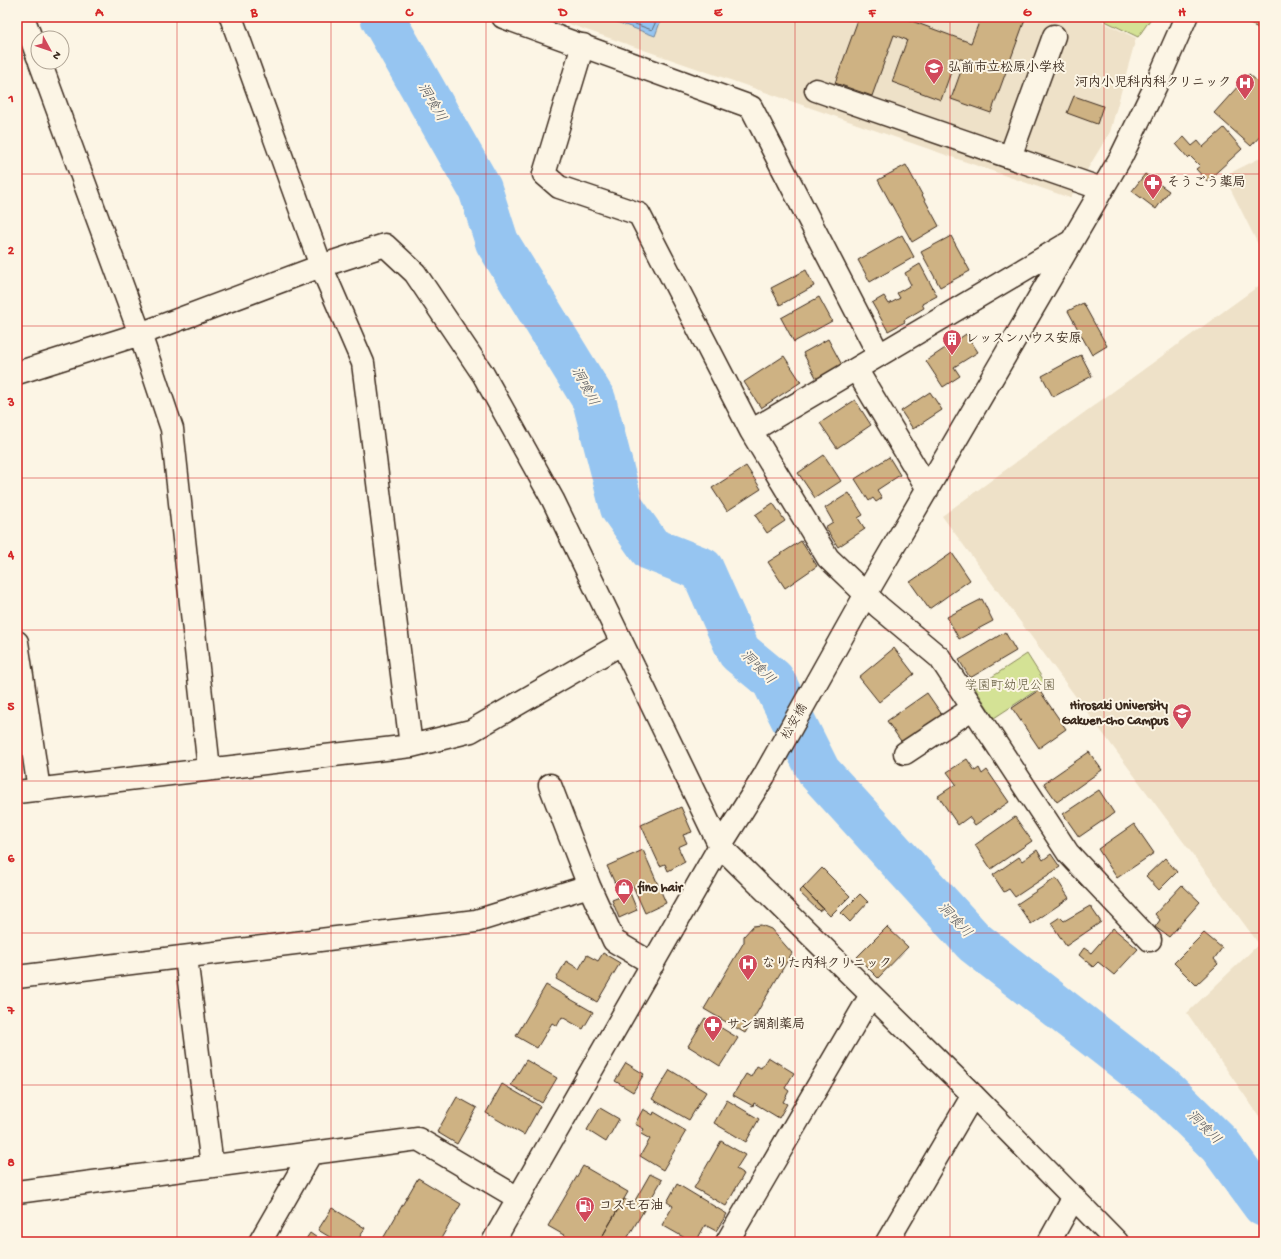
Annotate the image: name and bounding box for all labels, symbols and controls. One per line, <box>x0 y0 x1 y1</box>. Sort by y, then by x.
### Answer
text: A <box>94 6 104 21</box>
text: B <box>250 6 259 21</box>
text: C <box>404 6 414 21</box>
text: D <box>558 6 568 21</box>
text: E <box>714 6 723 21</box>
text: F <box>868 6 877 21</box>
text: G <box>1023 6 1032 21</box>
text: H <box>1178 6 1186 21</box>
north arrow <box>30 30 70 70</box>
text: N <box>49 49 63 62</box>
school or university icon: 弘前市立松原小学校 <box>923 57 945 85</box>
place label: 弘前市立松原小学校 <box>948 60 1065 76</box>
hospital icon: 河内小児科内科クリニック <box>1234 72 1256 100</box>
place label: 河内小児科内科クリニック <box>1075 75 1231 91</box>
water label: 洞喰川 <box>413 80 450 125</box>
text: 1 <box>7 92 14 107</box>
pharmacy icon: そうごう薬局 <box>1142 172 1164 200</box>
place label: そうごう薬局 <box>1167 175 1246 191</box>
text: 2 <box>8 244 15 259</box>
building icon: レッスンハウス安原 <box>941 328 963 356</box>
place label: レッスンハウス安原 <box>966 331 1082 347</box>
water label: 洞喰川 <box>567 364 602 410</box>
text: 3 <box>7 396 15 411</box>
text: 4 <box>7 548 15 563</box>
water label: 洞喰川 <box>736 646 779 689</box>
park label: 学園町幼児公園 <box>964 678 1056 694</box>
place label: Hirosaki University Gakuen-cho Campus <box>1062 699 1169 730</box>
text: 5 <box>8 700 15 715</box>
street label: 松安橋 <box>779 701 811 743</box>
school or university icon: Hirosaki University Gakuen-cho Campus <box>1171 702 1193 730</box>
text: 6 <box>8 852 15 867</box>
shop icon: fino hair <box>613 877 635 905</box>
place label: fino hair <box>637 880 684 896</box>
water label: 洞喰川 <box>933 899 975 942</box>
hospital icon: なりた内科クリニック <box>737 953 759 981</box>
place label: なりた内科クリニック <box>762 956 892 972</box>
text: 7 <box>7 1004 16 1019</box>
pharmacy icon: サン調剤薬局 <box>702 1014 724 1042</box>
place label: サン調剤薬局 <box>727 1017 805 1033</box>
water label: 洞喰川 <box>1182 1106 1225 1149</box>
text: 8 <box>7 1156 15 1171</box>
fuel station icon: コスモ石油 <box>574 1195 596 1223</box>
place label: コスモ石油 <box>599 1198 663 1214</box>

